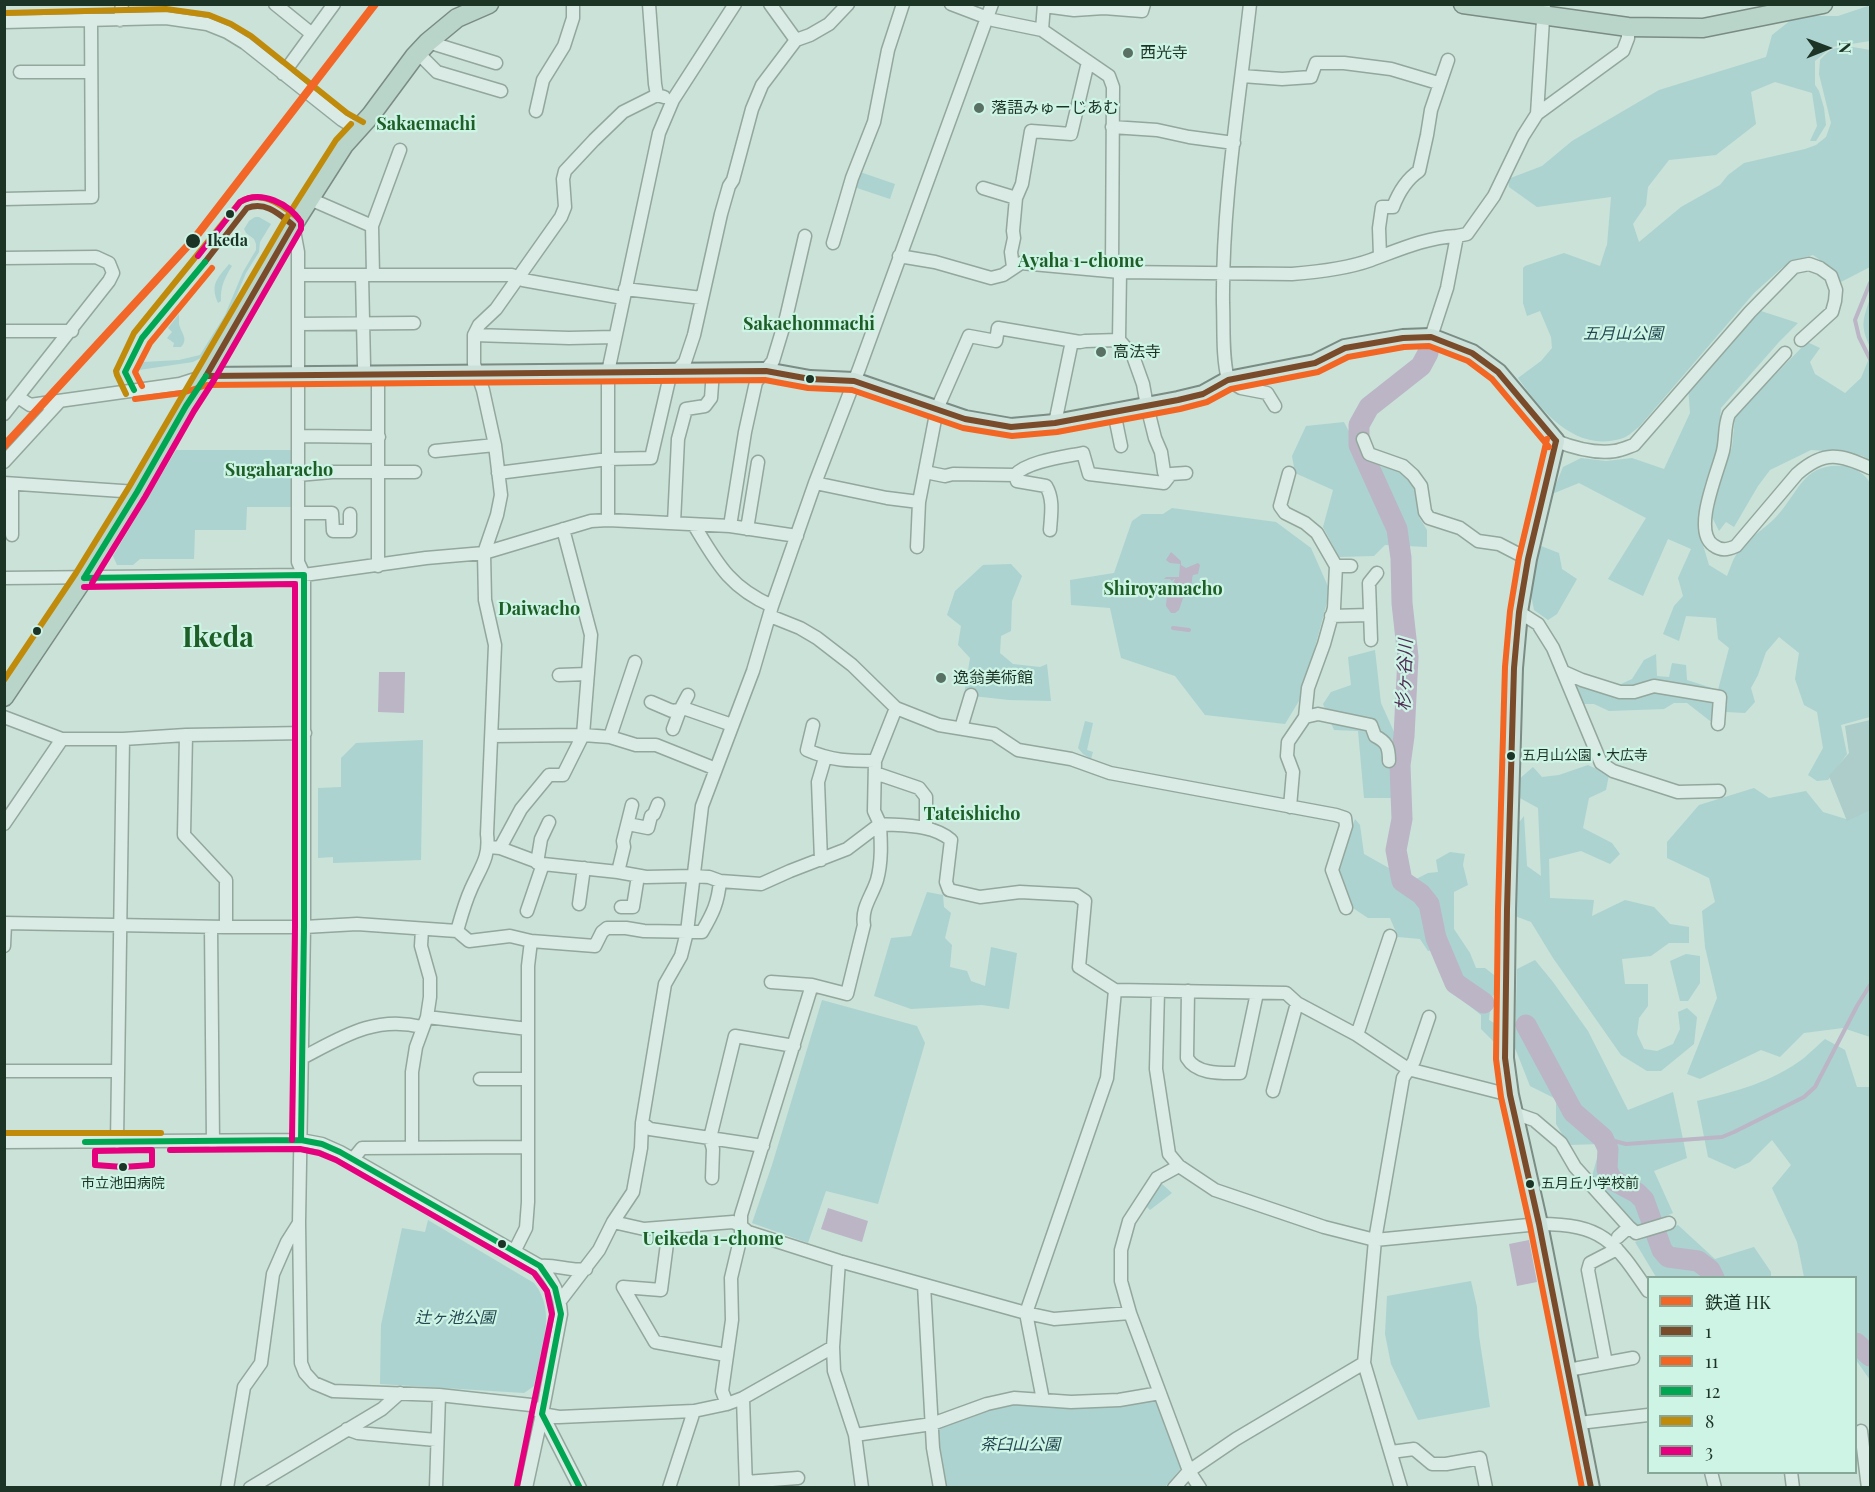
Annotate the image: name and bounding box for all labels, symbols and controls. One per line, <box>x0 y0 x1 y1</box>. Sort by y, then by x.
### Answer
north arrow <box>1797 18 1857 78</box>
text: N <box>1835 42 1856 54</box>
place label: 西光寺 <box>1140 43 1188 63</box>
marker: 西光寺 <box>1121 46 1135 60</box>
place label: 落語みゅーじあむ <box>991 98 1119 118</box>
marker: 落語みゅーじあむ <box>972 101 986 115</box>
district label: Sakaemachi <box>376 113 476 135</box>
unlabelled marker <box>224 208 236 220</box>
place label: Ikeda <box>207 231 248 251</box>
marker: Ikeda <box>184 232 202 250</box>
district label: Ayaha 1-chome <box>1018 250 1144 272</box>
district label: Sakaehonmachi <box>743 313 875 335</box>
park label: 五月山公園 <box>1583 324 1663 344</box>
place label: 高法寺 <box>1113 342 1161 362</box>
marker: 高法寺 <box>1094 345 1108 359</box>
unlabelled marker <box>804 373 816 385</box>
district label: Sugaharacho <box>225 459 333 481</box>
district label: Shiroyamacho <box>1103 578 1223 600</box>
district label: Daiwacho <box>498 598 580 620</box>
district label: Ikeda <box>182 621 254 655</box>
unlabelled marker <box>31 625 43 637</box>
water label: 杉ヶ谷川 <box>1393 639 1417 711</box>
place label: 逸翁美術館 <box>953 668 1033 688</box>
marker: 逸翁美術館 <box>934 671 948 685</box>
place label: 五月山公園・大広寺 <box>1522 748 1648 764</box>
marker: 五月山公園・大広寺 <box>1505 750 1517 762</box>
district label: Tateishicho <box>924 803 1020 825</box>
marker: 市立池田病院 <box>117 1161 129 1173</box>
place label: 市立池田病院 <box>81 1176 165 1192</box>
place label: 五月丘小学校前 <box>1541 1176 1639 1192</box>
marker: 五月丘小学校前 <box>1524 1178 1536 1190</box>
district label: Ueikeda 1-chome <box>642 1228 784 1250</box>
unlabelled marker <box>496 1238 508 1250</box>
legend <box>1647 1276 1857 1474</box>
text: 鉄道 HK <box>1705 1290 1771 1314</box>
park label: 辻ヶ池公園 <box>415 1308 495 1328</box>
text: 1 <box>1705 1319 1712 1343</box>
text: 11 <box>1705 1349 1718 1373</box>
text: 12 <box>1705 1379 1720 1403</box>
text: 8 <box>1705 1409 1714 1433</box>
park label: 茶臼山公園 <box>980 1435 1060 1455</box>
text: 3 <box>1705 1439 1713 1463</box>

